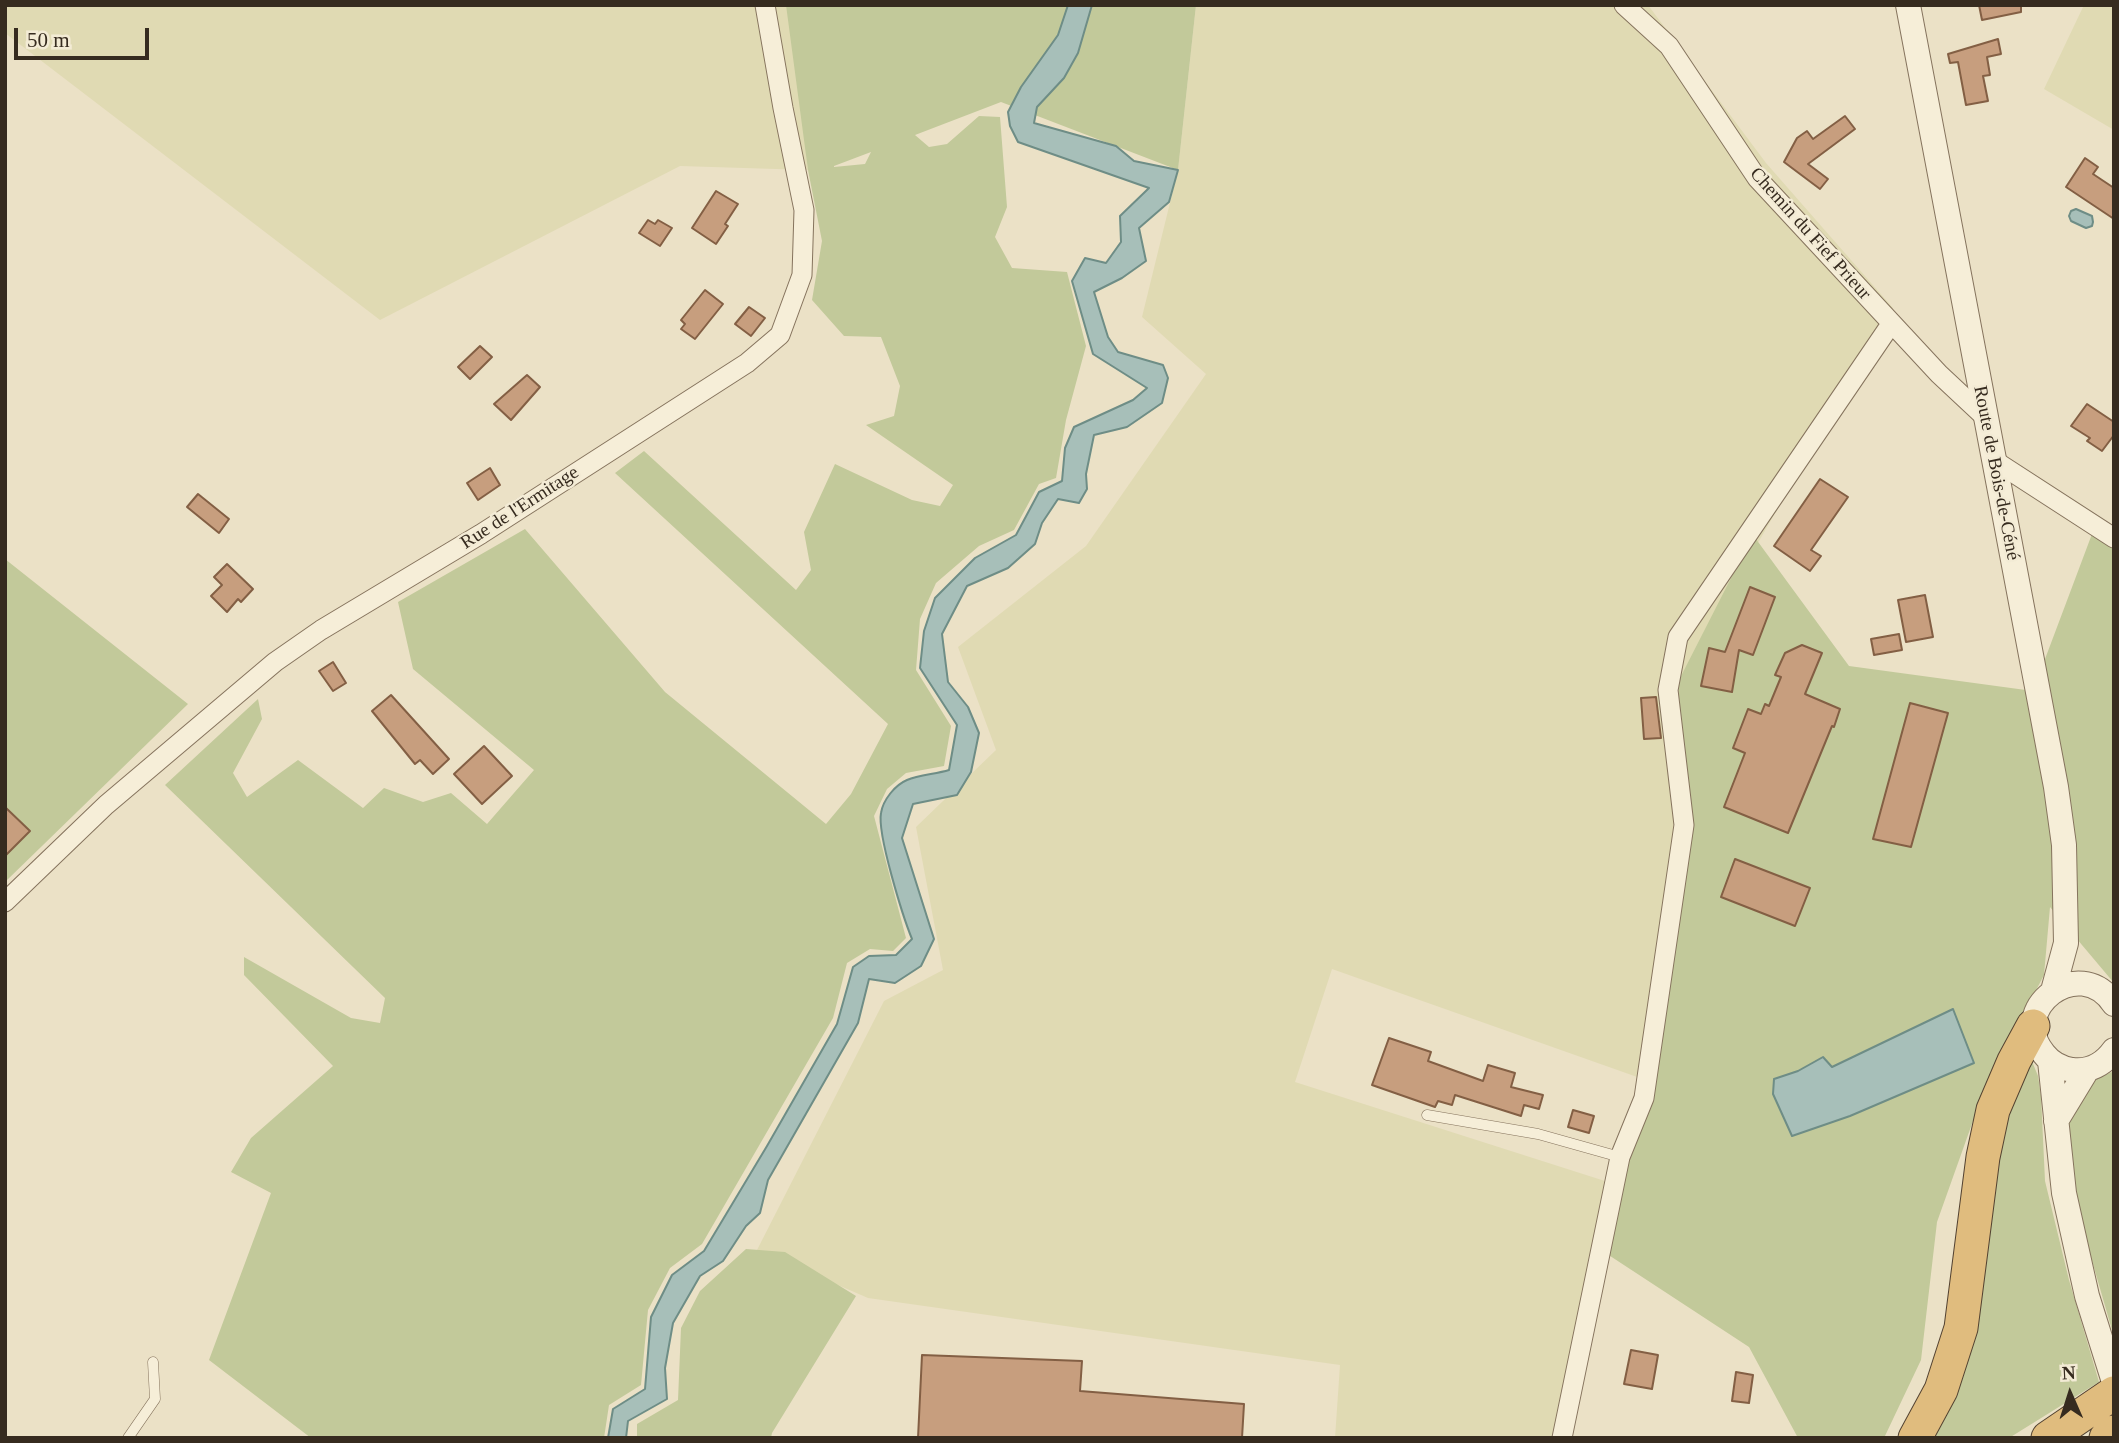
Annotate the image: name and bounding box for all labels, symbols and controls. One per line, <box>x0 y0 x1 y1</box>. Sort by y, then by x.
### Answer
scale bar <box>18 14 152 58</box>
text: 50 m <box>27 28 70 52</box>
street label: Chemin du Fief Prieur <box>1745 163 1875 305</box>
street label: Route de Bois-de-Céné <box>1968 384 2024 562</box>
street label: Rue de l'Ermitage <box>457 461 583 555</box>
north arrow <box>2035 1359 2105 1429</box>
text: N <box>2061 1362 2076 1383</box>

